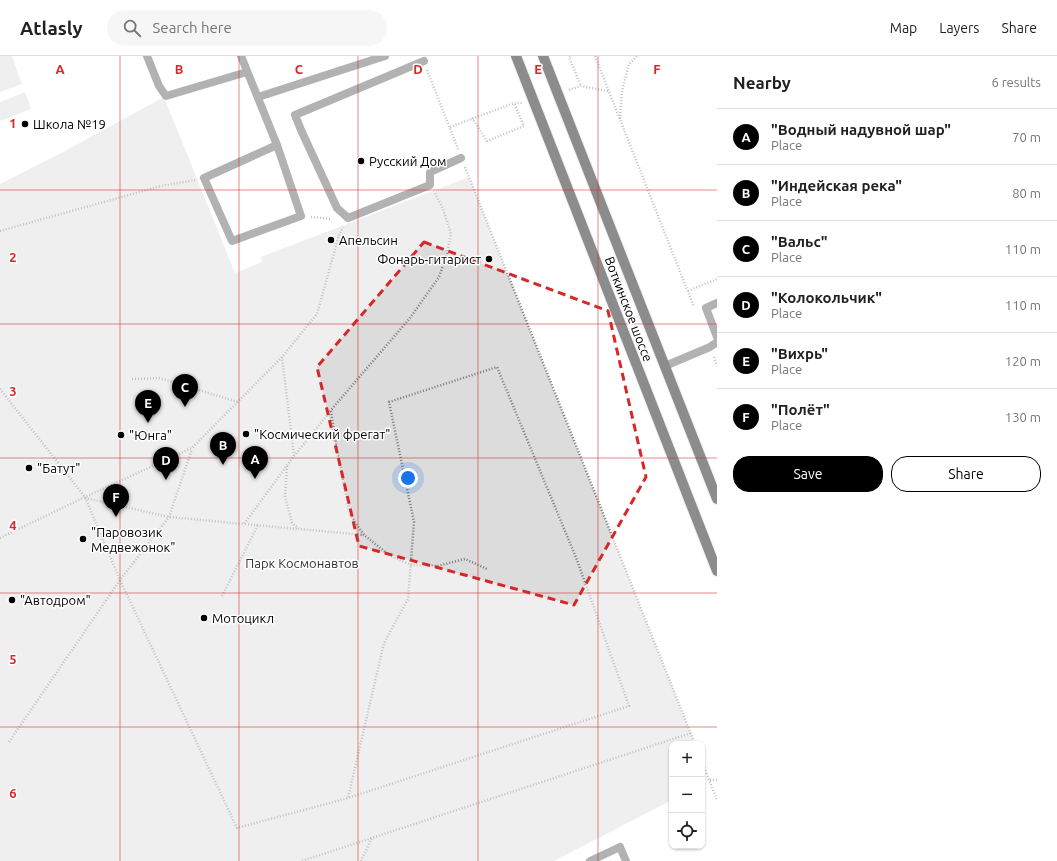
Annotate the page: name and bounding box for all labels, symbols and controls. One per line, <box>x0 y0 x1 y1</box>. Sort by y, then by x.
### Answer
search box <box>107 10 387 46</box>
text: Atlasly <box>20 17 83 39</box>
icon: search <box>121 17 143 39</box>
text: Search here <box>153 19 232 36</box>
text: Map <box>890 20 917 36</box>
text: Layers <box>939 20 979 36</box>
text: Share <box>1001 20 1037 36</box>
text: A <box>55 62 65 76</box>
text: B <box>175 62 184 76</box>
text: C <box>295 62 304 76</box>
text: D <box>413 62 423 76</box>
text: E <box>534 62 542 76</box>
text: F <box>653 62 661 76</box>
text: Nearby <box>733 73 791 92</box>
text: 6 results <box>991 75 1041 89</box>
text: 1 <box>9 116 17 130</box>
place label: Школа №19 <box>33 117 106 131</box>
marker: Школа №19 <box>20 119 30 129</box>
text: "Водный надувной шар" <box>771 121 951 138</box>
text: A <box>741 130 751 144</box>
text: 70 m <box>1012 130 1041 144</box>
text: Place <box>771 138 802 152</box>
place label: Русский Дом <box>369 154 446 168</box>
marker: Русский Дом <box>356 156 366 166</box>
text: "Индейская река" <box>771 177 902 194</box>
text: B <box>742 186 750 200</box>
text: 80 m <box>1012 186 1041 200</box>
text: Place <box>771 194 802 208</box>
place label: Апельсин <box>339 233 398 247</box>
text: "Вальс" <box>771 233 827 250</box>
marker: Апельсин <box>326 235 336 245</box>
text: C <box>742 242 750 256</box>
text: 110 m <box>1005 242 1041 256</box>
text: 2 <box>9 250 17 264</box>
text: Place <box>771 250 802 264</box>
place label: Фонарь-гитарист <box>377 252 481 266</box>
marker: Фонарь-гитарист <box>484 254 494 264</box>
street label: Воткинское шоссе <box>603 255 655 363</box>
text: "Колокольчик" <box>771 289 882 306</box>
text: D <box>741 298 751 312</box>
text: 110 m <box>1005 298 1041 312</box>
text: Place <box>771 306 802 320</box>
text: "Вихрь" <box>771 345 828 362</box>
text: E <box>742 354 750 368</box>
text: 120 m <box>1005 354 1041 368</box>
text: Place <box>771 362 802 376</box>
pin: C <box>172 374 198 407</box>
text: 3 <box>9 384 17 398</box>
pin: E <box>135 390 161 423</box>
text: "Полёт" <box>771 401 830 418</box>
text: F <box>742 410 750 424</box>
text: 130 m <box>1005 410 1041 424</box>
text: Place <box>771 418 802 432</box>
place label: "Космический фрегат" <box>254 427 390 441</box>
place label: "Юнга" <box>129 428 172 442</box>
marker: "Космический фрегат" <box>241 429 251 439</box>
marker: "Юнга" <box>116 430 126 440</box>
pin: B <box>210 432 236 465</box>
pin: A <box>242 446 268 479</box>
pin: D <box>153 447 179 480</box>
button: Save <box>733 456 883 492</box>
button: Share <box>891 456 1041 492</box>
place label: "Батут" <box>37 461 80 475</box>
marker: "Батут" <box>24 463 34 473</box>
your location <box>398 468 418 488</box>
pin: F <box>103 484 129 517</box>
text: 4 <box>9 518 17 532</box>
place label: "Паровозик Медвежонок" <box>91 525 176 554</box>
marker: "Паровозик Медвежонок" <box>78 534 88 544</box>
park label: Парк Космонавтов <box>245 556 359 570</box>
place label: "Автодром" <box>20 593 91 607</box>
marker: "Автодром" <box>7 595 17 605</box>
place label: Мотоцикл <box>212 611 274 625</box>
marker: Мотоцикл <box>199 613 209 623</box>
text: 5 <box>9 652 17 666</box>
map controls <box>669 741 705 849</box>
button: + <box>669 741 705 777</box>
button: − <box>669 777 705 813</box>
text: 6 <box>9 786 17 800</box>
button: locate <box>669 813 705 849</box>

